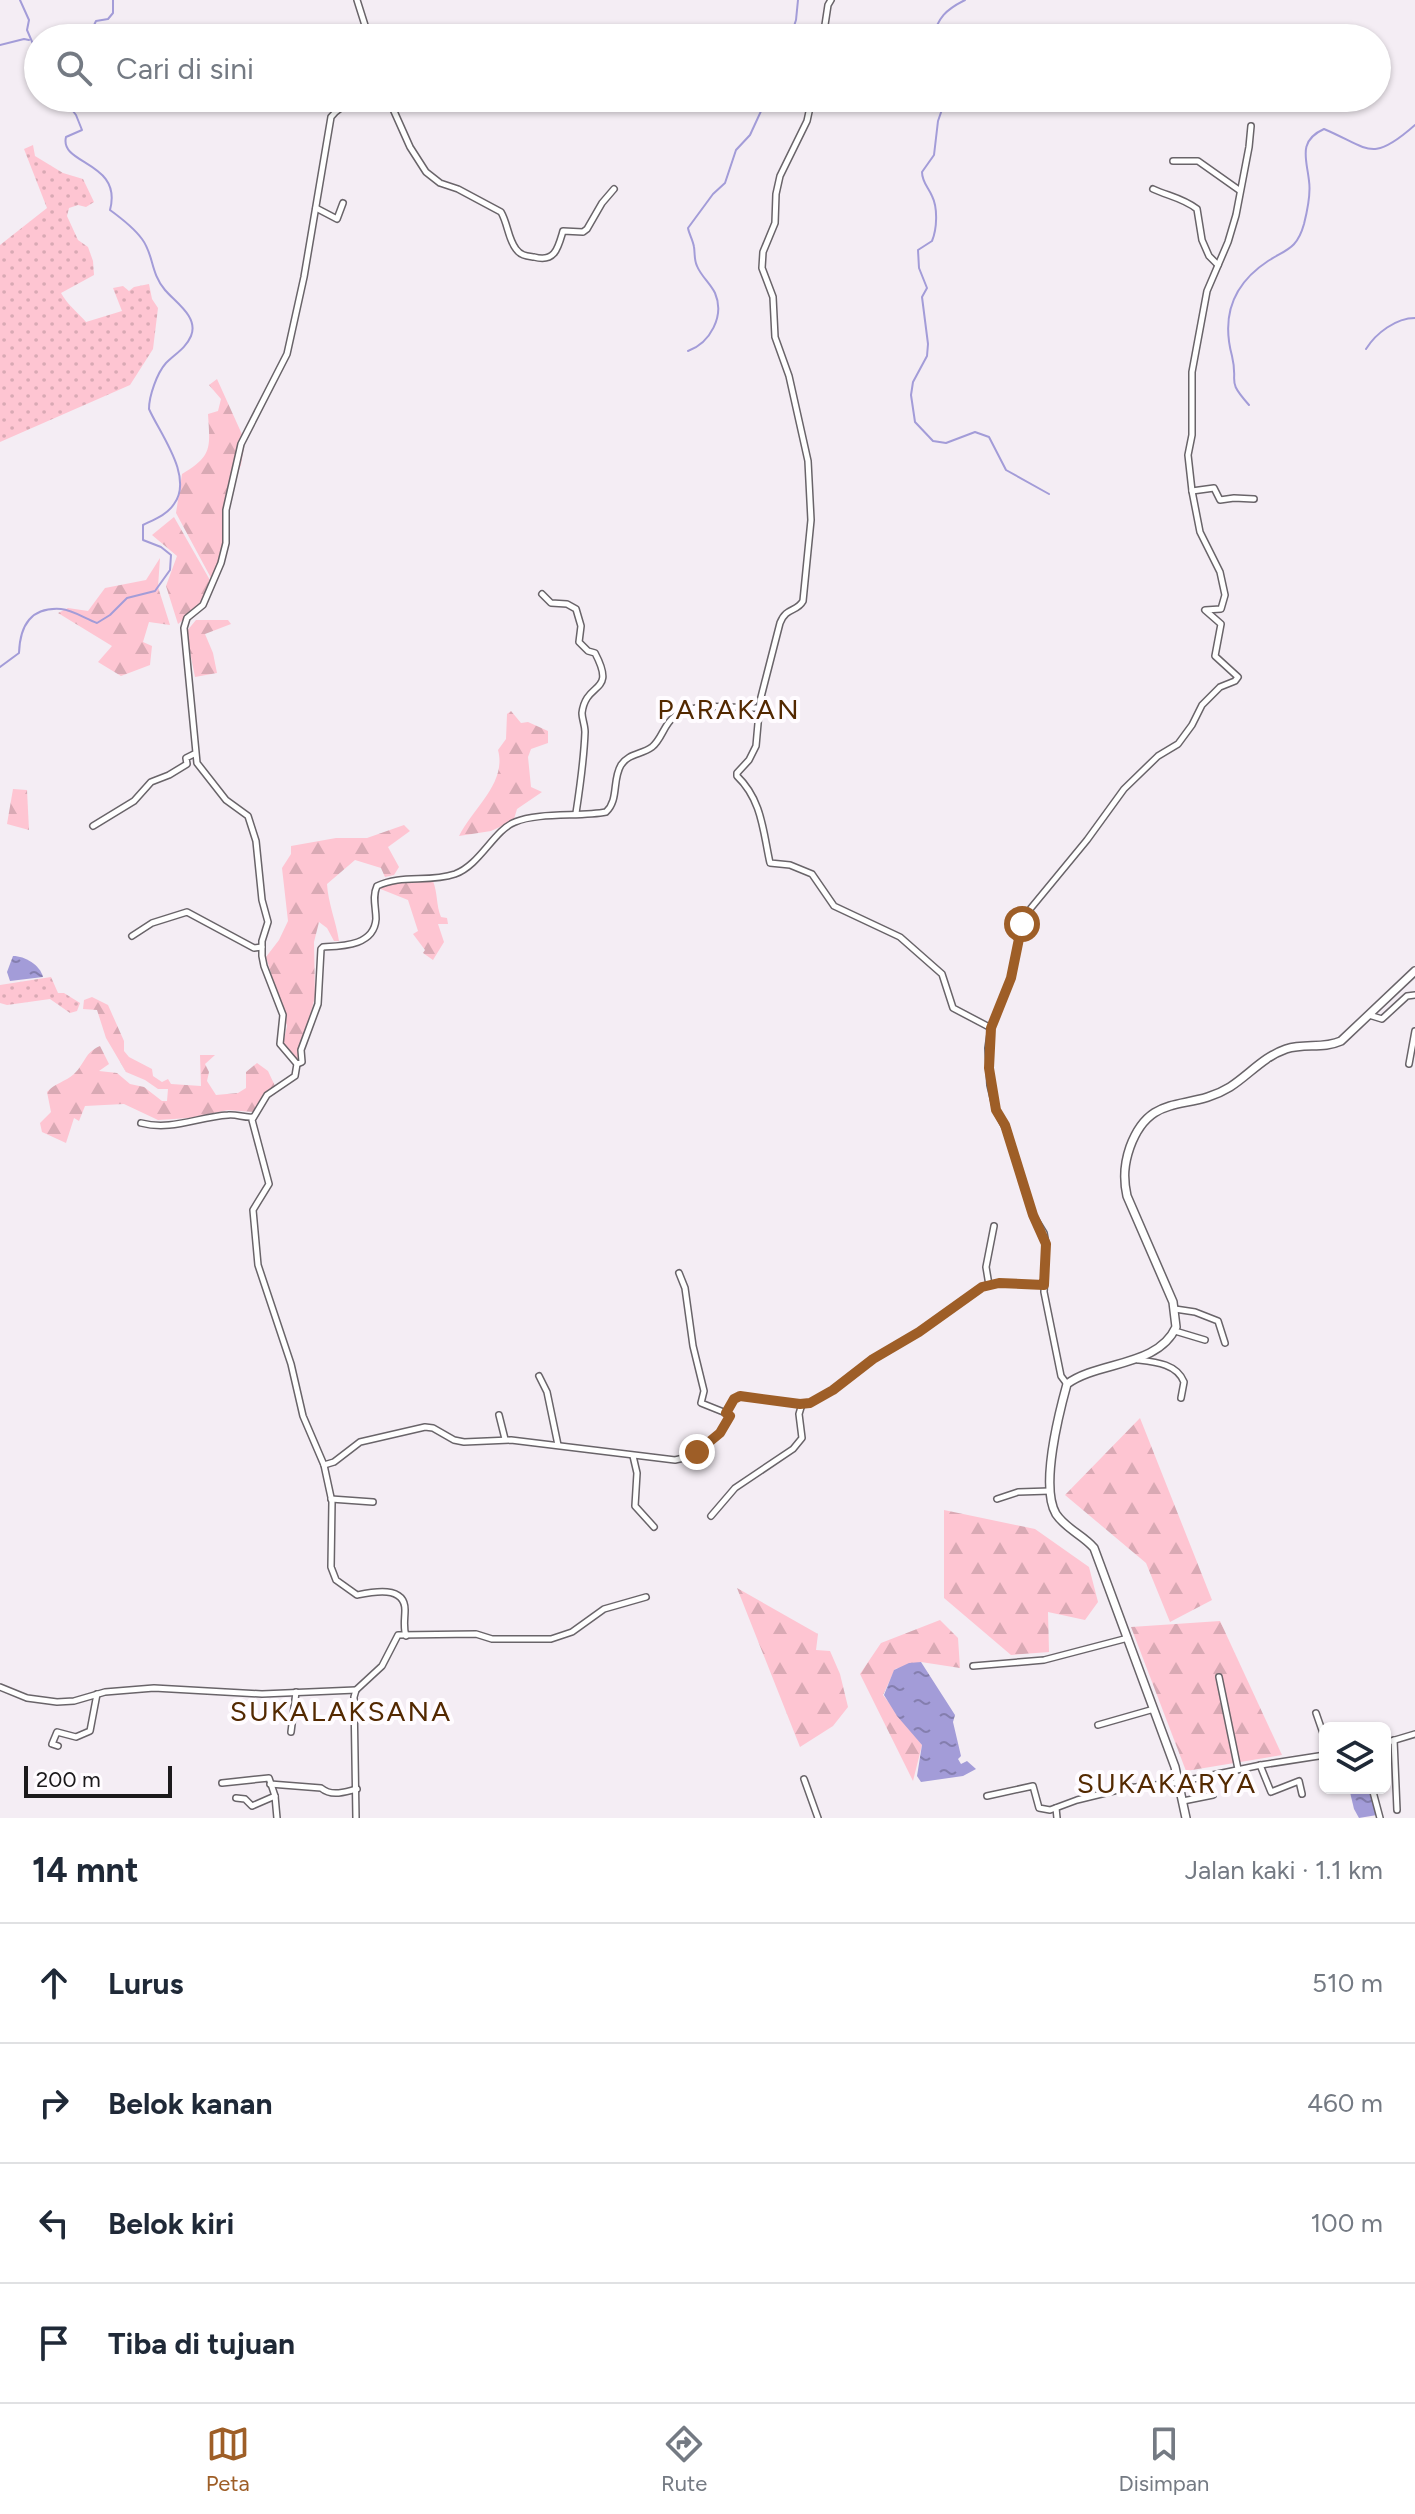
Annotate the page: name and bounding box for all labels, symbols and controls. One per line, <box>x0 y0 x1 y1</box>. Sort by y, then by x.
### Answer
search box <box>24 24 1391 112</box>
icon: search <box>52 46 96 90</box>
text: Cari di sini <box>116 50 254 87</box>
district label: PARAKAN <box>657 692 801 726</box>
route start <box>1004 906 1040 942</box>
route end <box>679 1434 715 1470</box>
district label: SUKALAKSANA <box>230 1694 452 1728</box>
map controls <box>1319 1722 1391 1794</box>
button: layers <box>1319 1722 1391 1794</box>
scale bar <box>24 1762 172 1798</box>
text: 200 m <box>36 1766 101 1793</box>
district label: SUKAKARYA <box>1077 1766 1257 1800</box>
text: 14 mnt <box>32 1850 139 1891</box>
text: Jalan kaki · 1.1 km <box>1185 1854 1383 1886</box>
icon: ahead <box>32 1961 76 2005</box>
text: Lurus <box>108 1965 184 2002</box>
text: 510 m <box>1312 1967 1383 1999</box>
icon: right <box>32 2081 76 2125</box>
text: Belok kanan <box>108 2085 273 2122</box>
text: 460 m <box>1307 2087 1383 2119</box>
icon: left <box>32 2201 76 2245</box>
text: Belok kiri <box>108 2205 234 2242</box>
text: 100 m <box>1310 2207 1383 2239</box>
icon: arrive <box>32 2321 76 2365</box>
text: Tiba di tujuan <box>108 2325 295 2362</box>
tab: Peta <box>206 2422 250 2497</box>
tab: Rute <box>661 2422 707 2497</box>
tab: Disimpan <box>1119 2422 1209 2497</box>

